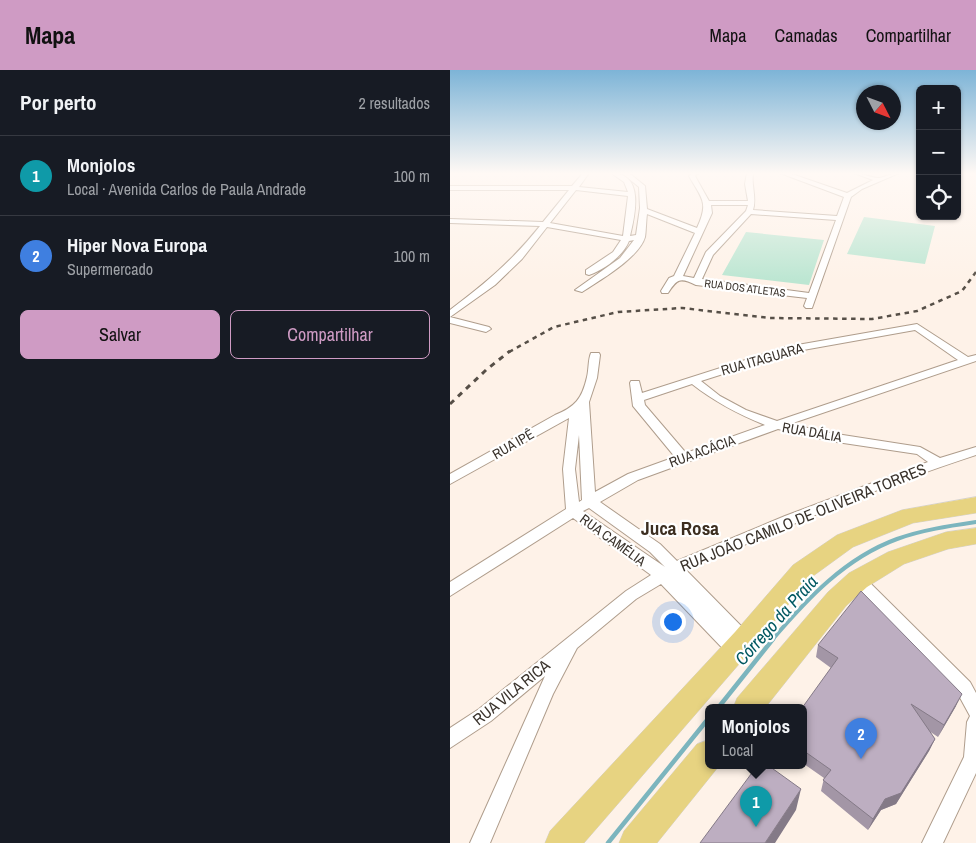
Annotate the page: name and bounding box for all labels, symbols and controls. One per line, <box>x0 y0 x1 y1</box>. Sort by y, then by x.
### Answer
text: Mapa <box>25 19 75 51</box>
text: Mapa <box>710 23 747 48</box>
text: Camadas <box>775 23 838 48</box>
text: Compartilhar <box>866 23 951 48</box>
north arrow <box>856 85 901 130</box>
map controls <box>916 85 961 220</box>
button: + <box>916 85 961 130</box>
text: Por perto <box>20 88 97 117</box>
text: 2 resultados <box>359 92 430 114</box>
button: − <box>916 130 961 175</box>
text: Monjolos <box>67 152 135 178</box>
text: 1 <box>32 165 40 187</box>
text: 100 m <box>394 165 430 187</box>
button: locate <box>916 175 961 220</box>
text: Local · Avenida Carlos de Paula Andrade <box>67 178 306 200</box>
text: Hiper Nova Europa <box>67 232 207 258</box>
text: 2 <box>32 245 40 267</box>
text: 100 m <box>394 245 430 267</box>
text: Supermercado <box>67 258 153 280</box>
street label: RUA DOS ATLETAS <box>704 276 786 300</box>
button: Salvar <box>20 310 220 359</box>
button: Compartilhar <box>230 310 430 359</box>
street label: RUA ITAGUARA <box>719 339 805 379</box>
street label: RUA DÁLIA <box>781 418 843 446</box>
street label: RUA IPÊ <box>489 425 537 463</box>
street label: RUA ACÁCIA <box>667 431 738 471</box>
street label: RUA JOÃO CAMILO DE OLIVEIRA TORRES <box>677 457 930 577</box>
street label: RUA CAMÉLIA <box>576 510 650 570</box>
district label: Juca Rosa <box>641 515 719 541</box>
water label: Córrego da Praia <box>729 570 823 670</box>
your location <box>660 609 686 635</box>
street label: RUA VILA RICA <box>468 654 554 730</box>
popup <box>705 704 807 769</box>
text: Monjolos <box>722 713 790 739</box>
pin: 2 <box>845 718 877 759</box>
text: Local <box>722 739 753 761</box>
pin: 1 <box>740 786 772 827</box>

